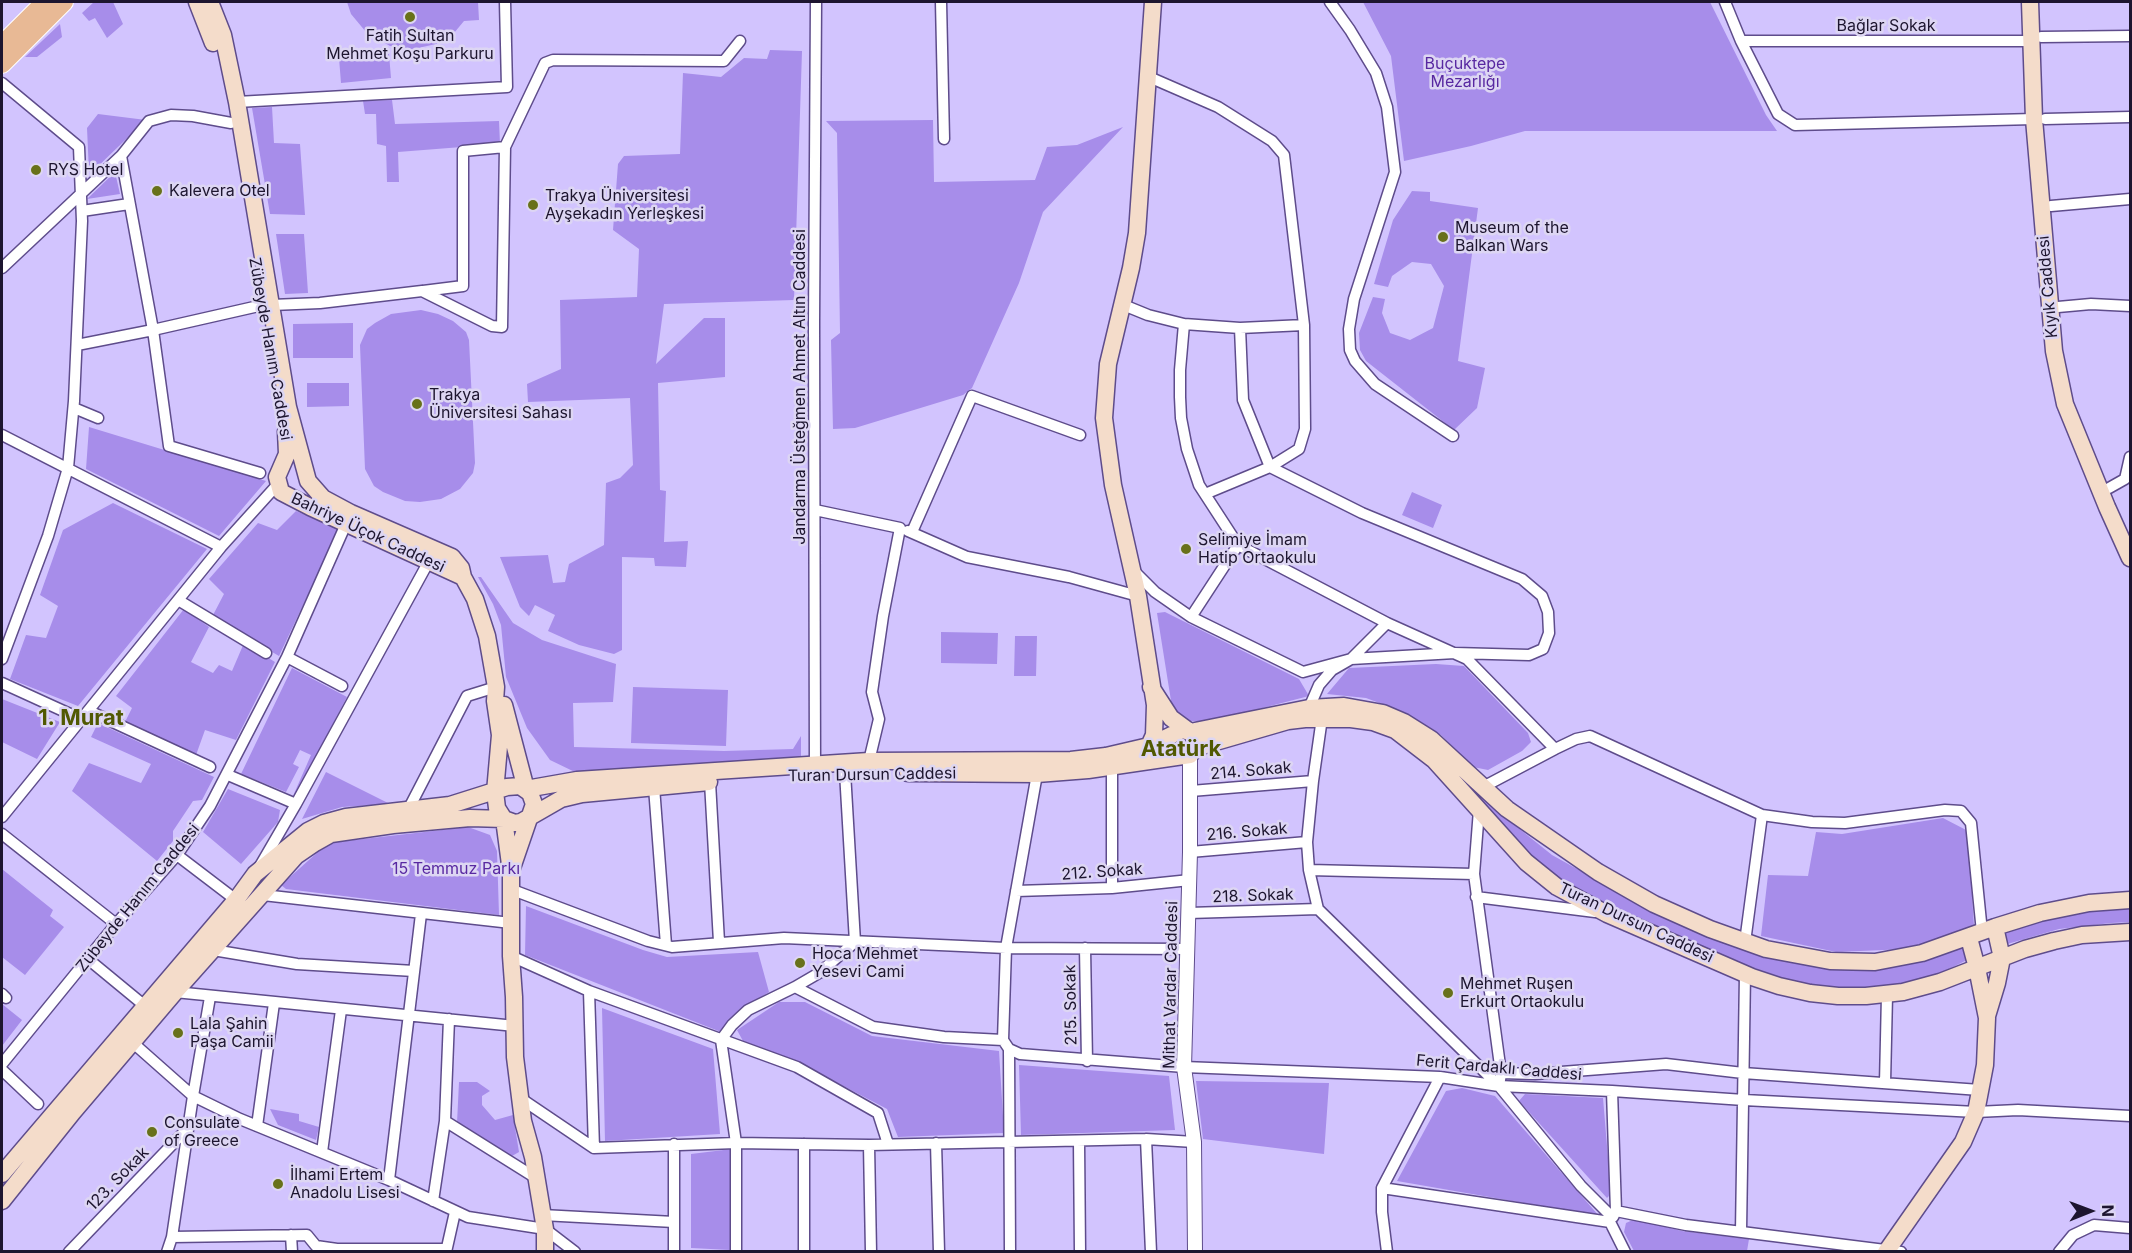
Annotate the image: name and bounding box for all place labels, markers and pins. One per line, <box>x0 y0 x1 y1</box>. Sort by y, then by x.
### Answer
marker: Fatih Sultan Mehmet Koşu Parkuru <box>403 10 417 24</box>
place label: Fatih Sultan Mehmet Koşu Parkuru <box>326 26 494 64</box>
place label: RYS Hotel <box>48 160 123 180</box>
marker: RYS Hotel <box>29 163 43 177</box>
place label: Kalevera Otel <box>169 181 270 201</box>
marker: Kalevera Otel <box>150 184 164 198</box>
place label: Trakya Üniversitesi Ayşekadın Yerleşkesi <box>545 186 704 224</box>
marker: Trakya Üniversitesi Ayşekadın Yerleşkesi <box>526 198 540 212</box>
place label: Museum of the Balkan Wars <box>1455 218 1569 256</box>
marker: Museum of the Balkan Wars <box>1436 230 1450 244</box>
place label: Trakya Üniversitesi Sahası <box>429 385 572 423</box>
marker: Trakya Üniversitesi Sahası <box>410 397 424 411</box>
place label: Selimiye İmam Hatip Ortaokulu <box>1198 530 1316 568</box>
marker: Selimiye İmam Hatip Ortaokulu <box>1179 542 1193 556</box>
place label: Hoca Mehmet Yesevi Cami <box>812 944 918 982</box>
marker: Hoca Mehmet Yesevi Cami <box>793 956 807 970</box>
place label: Mehmet Ruşen Erkurt Ortaokulu <box>1460 974 1584 1012</box>
marker: Mehmet Ruşen Erkurt Ortaokulu <box>1441 986 1455 1000</box>
place label: Lala Şahin Paşa Camii <box>190 1014 274 1052</box>
marker: Lala Şahin Paşa Camii <box>171 1026 185 1040</box>
place label: Consulate of Greece <box>164 1113 240 1151</box>
marker: Consulate of Greece <box>145 1125 159 1139</box>
place label: İlhami Ertem Anadolu Lisesi <box>290 1165 400 1203</box>
marker: İlhami Ertem Anadolu Lisesi <box>271 1177 285 1191</box>

